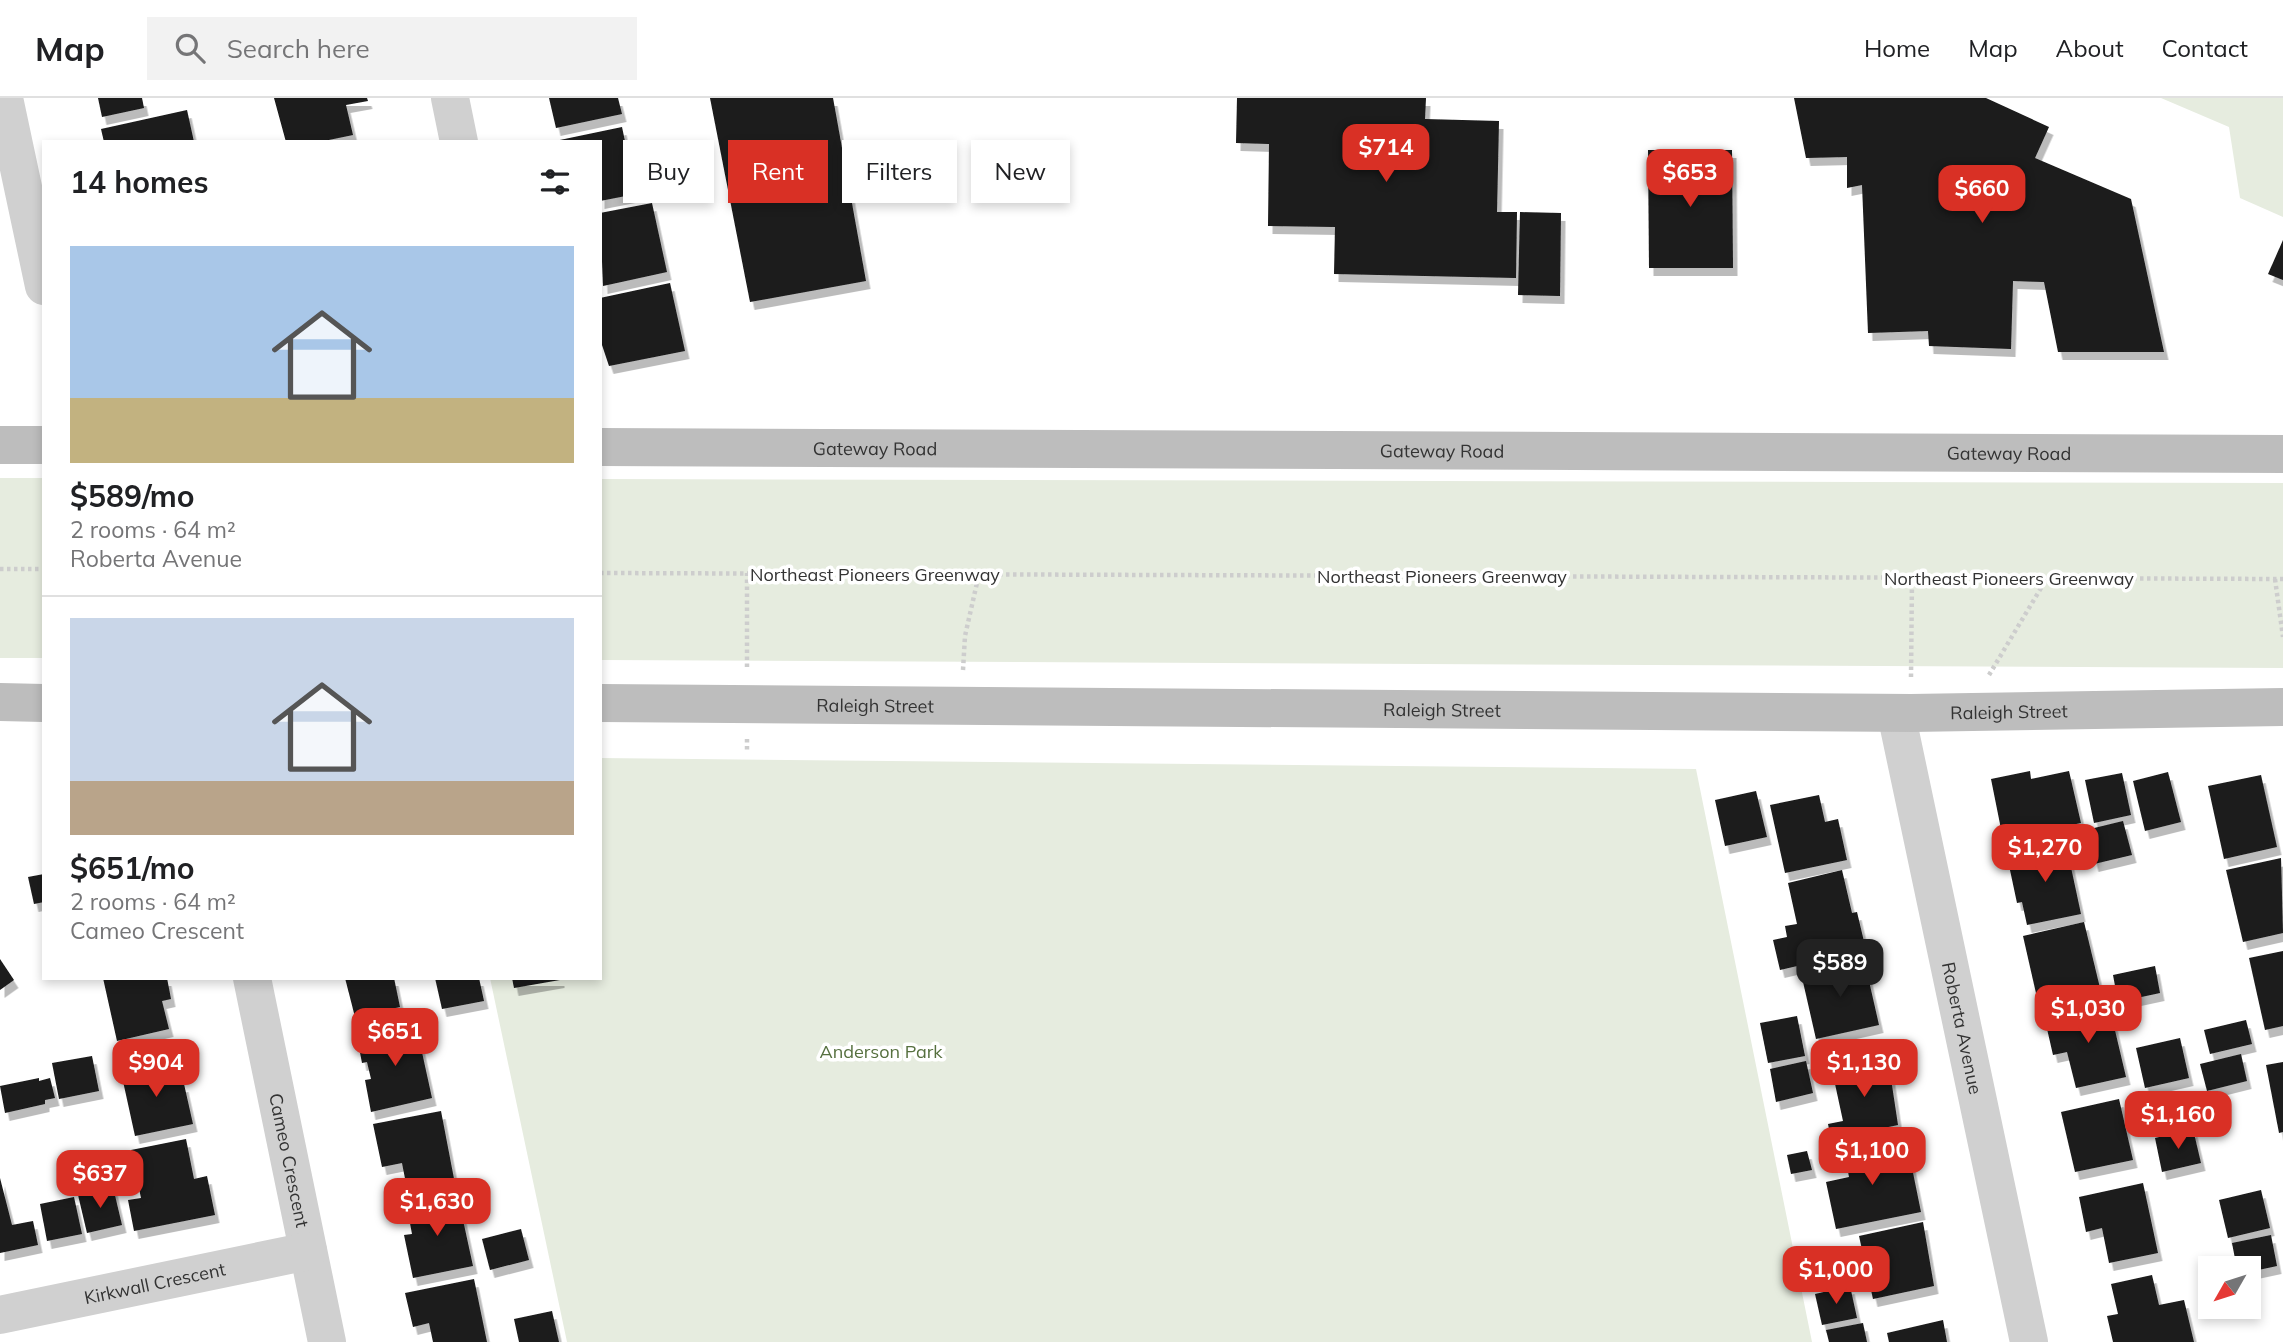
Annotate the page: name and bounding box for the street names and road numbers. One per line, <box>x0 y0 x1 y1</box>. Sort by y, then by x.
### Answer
street label: Gateway Road <box>813 436 937 460</box>
street label: Gateway Road <box>1380 439 1504 462</box>
street label: Gateway Road <box>1947 441 2071 465</box>
street label: Northeast Pioneers Greenway <box>750 563 1000 586</box>
street label: Northeast Pioneers Greenway <box>1317 565 1567 588</box>
street label: Northeast Pioneers Greenway <box>1884 567 2134 590</box>
street label: Raleigh Street <box>816 693 934 717</box>
street label: Raleigh Street <box>1383 697 1501 721</box>
street label: Raleigh Street <box>1950 699 2068 724</box>
street label: Roberta Avenue <box>1937 960 1988 1096</box>
street label: Cameo Crescent <box>265 1091 315 1229</box>
street label: Kirkwall Crescent <box>82 1257 227 1309</box>

